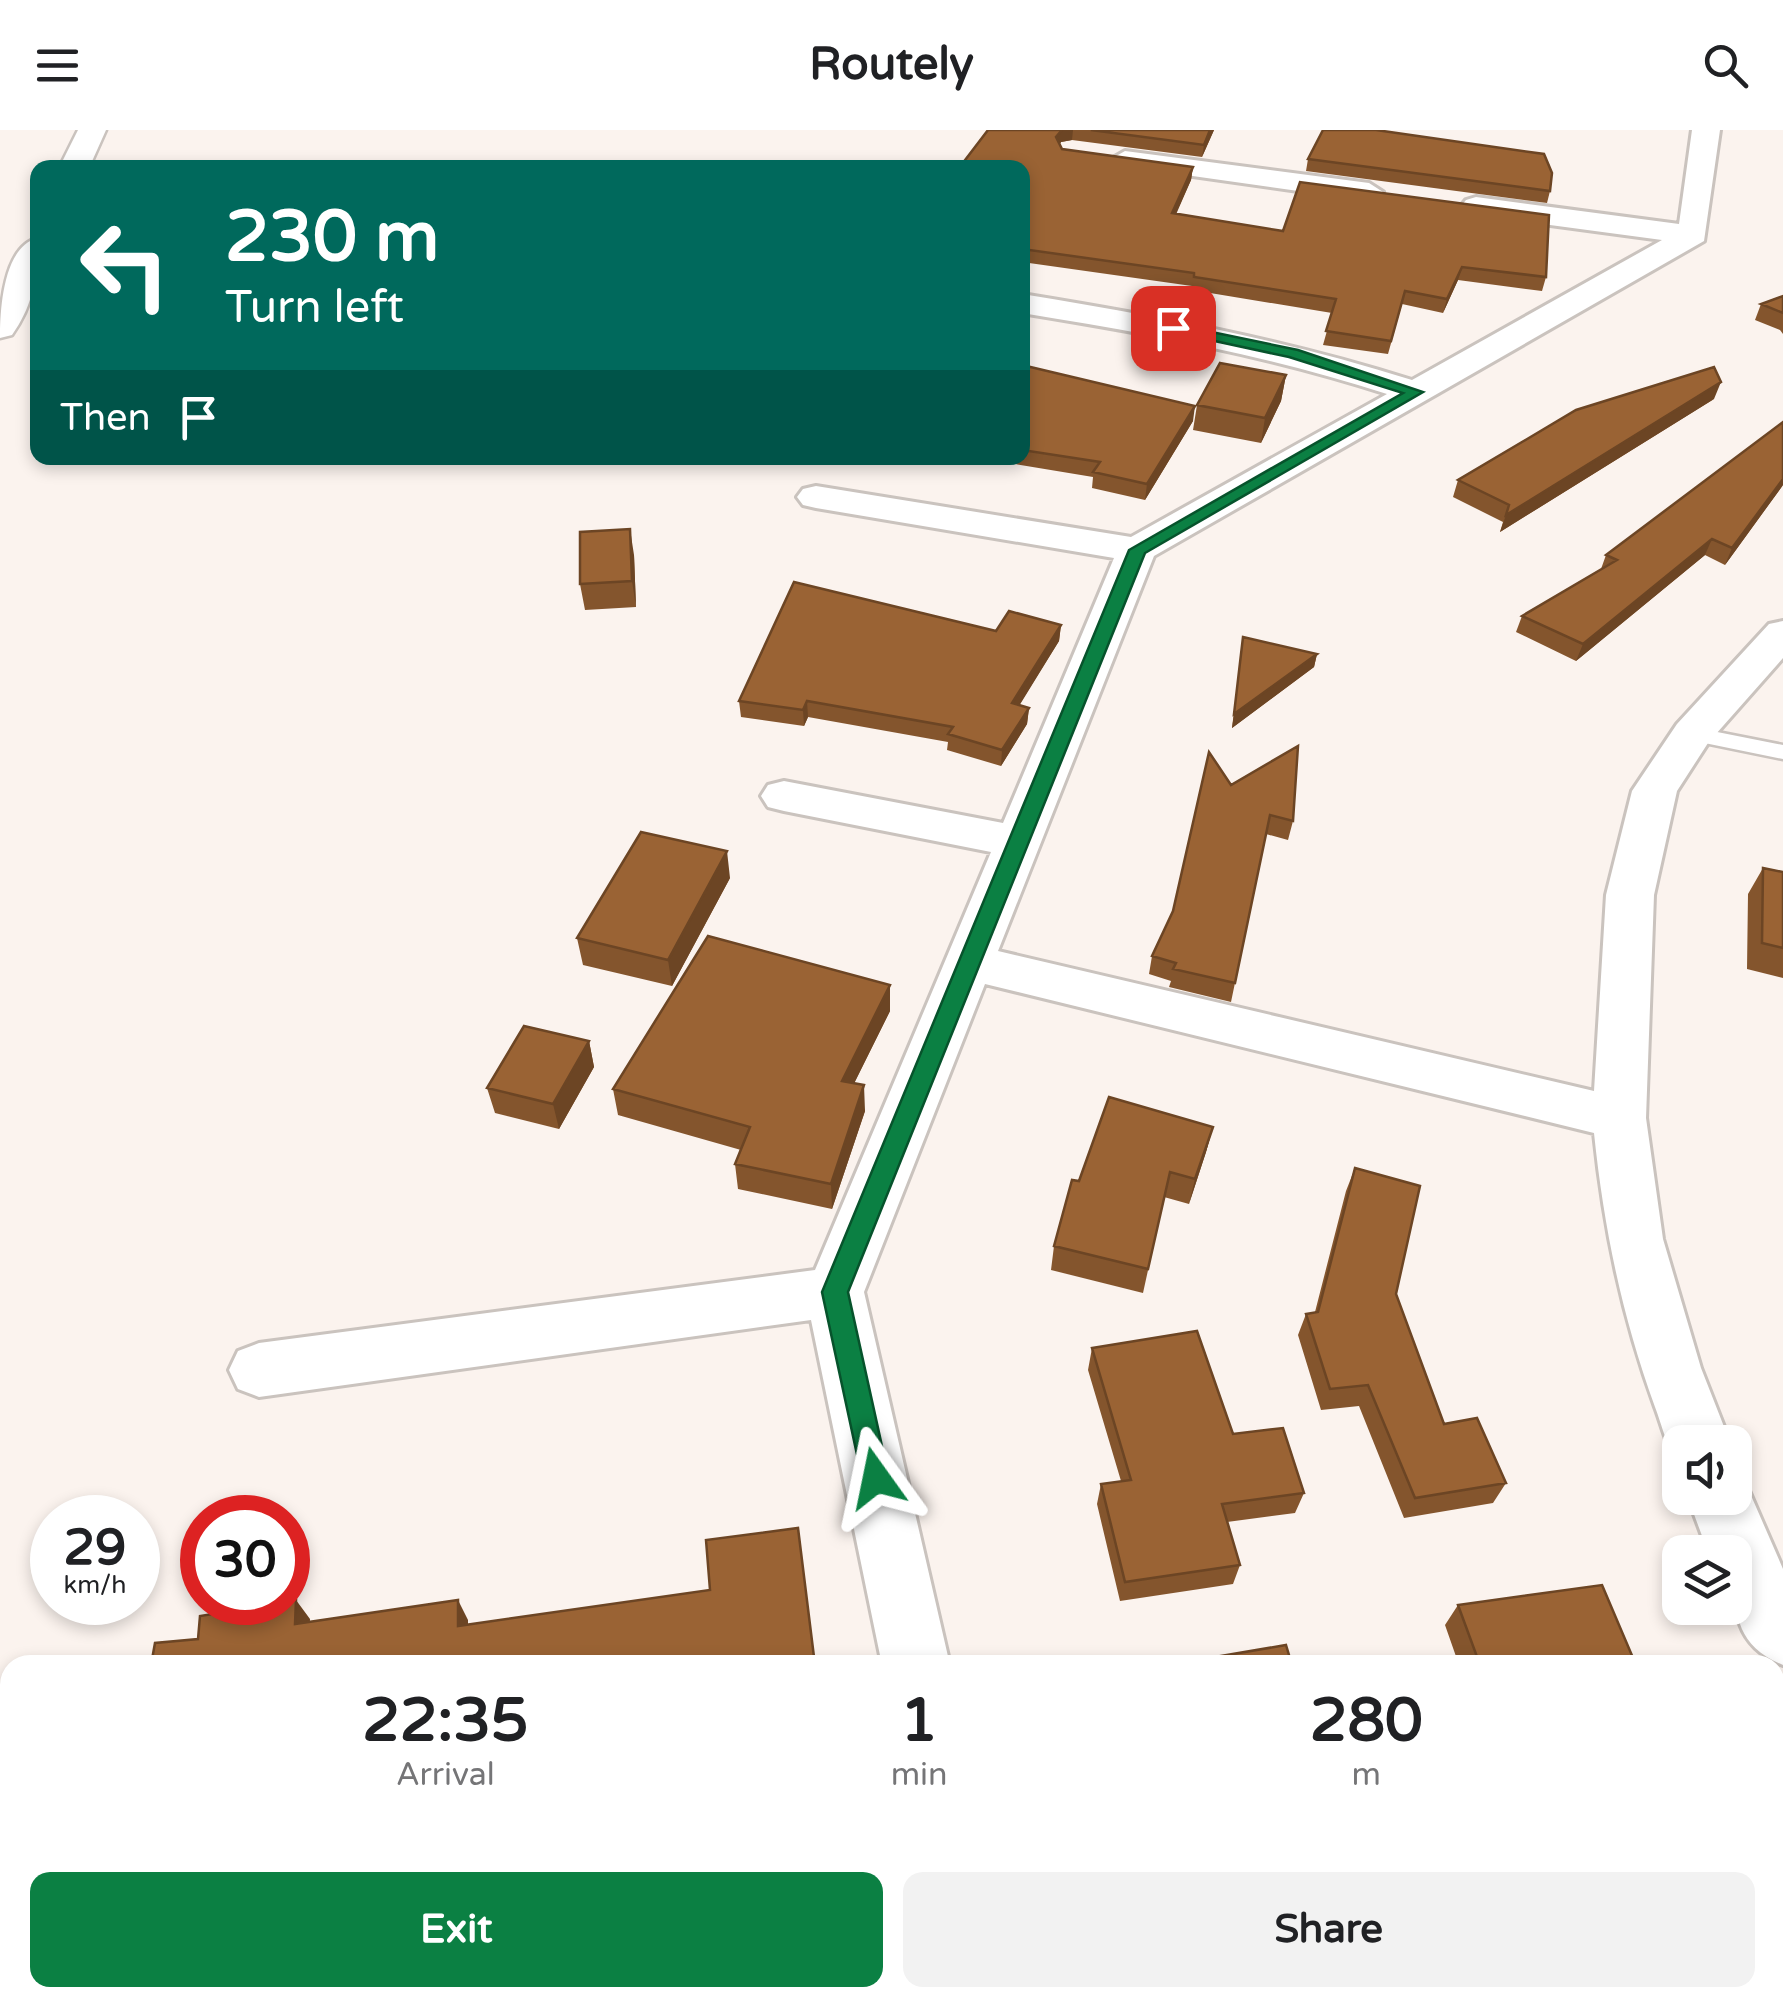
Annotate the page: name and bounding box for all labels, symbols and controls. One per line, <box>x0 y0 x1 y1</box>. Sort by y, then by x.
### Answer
icon: menu <box>30 38 85 93</box>
text: Routely <box>809 38 974 92</box>
icon: search <box>1698 38 1753 93</box>
text: 230 m <box>225 196 439 280</box>
icon: left <box>60 200 190 330</box>
text: Turn left <box>225 281 404 335</box>
pin <box>1131 286 1216 371</box>
icon: arrive <box>1146 301 1201 356</box>
icon: arrive <box>171 390 226 445</box>
text: Then <box>60 395 151 441</box>
map controls <box>1662 1425 1752 1625</box>
button: sound <box>1662 1425 1752 1515</box>
position arrow <box>824 1426 928 1530</box>
speed limit sign: 30 <box>180 1495 310 1625</box>
text: 29 <box>64 1518 126 1578</box>
button: layers <box>1662 1535 1752 1625</box>
text: km/h <box>64 1570 126 1600</box>
text: 22:35 <box>362 1685 529 1757</box>
text: 1 <box>900 1685 938 1757</box>
text: 280 <box>1310 1685 1423 1757</box>
text: Arrival <box>396 1756 495 1794</box>
text: min <box>891 1756 948 1794</box>
text: m <box>1352 1756 1381 1794</box>
button: Exit <box>30 1872 883 1987</box>
button: Share <box>903 1872 1755 1987</box>

